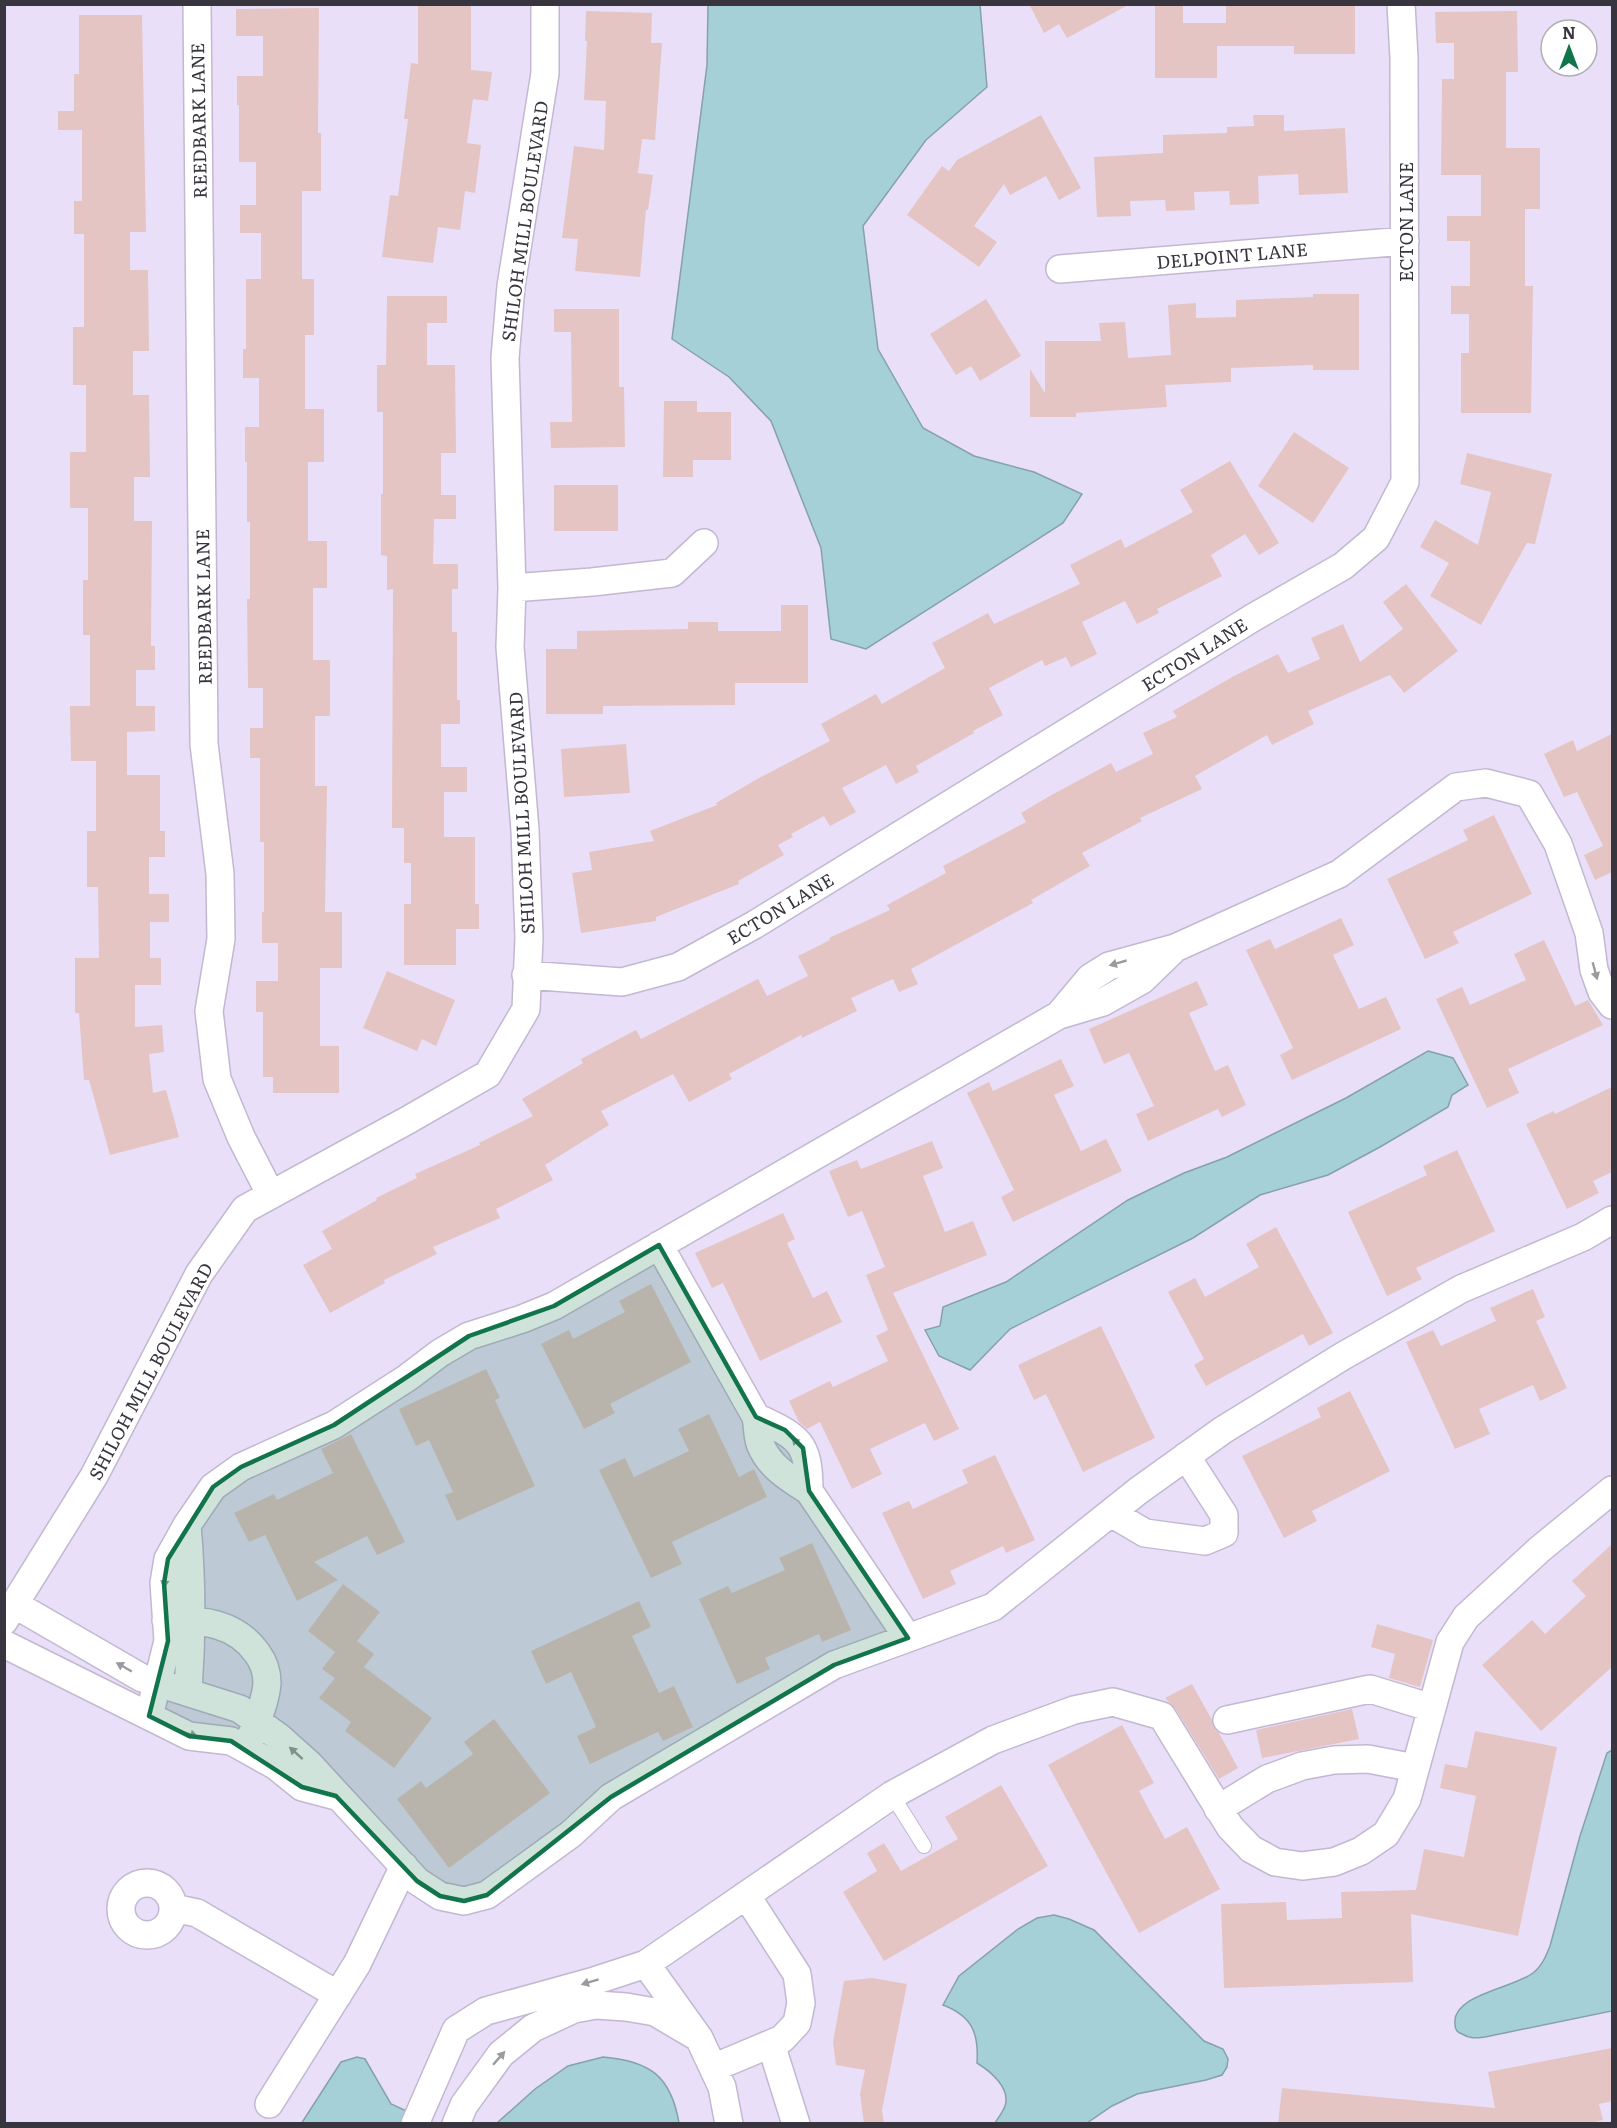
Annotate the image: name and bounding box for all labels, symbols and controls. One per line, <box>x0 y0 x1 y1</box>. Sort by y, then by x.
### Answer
north arrow <box>1539 18 1599 78</box>
text: N <box>1562 20 1576 44</box>
street label: REEDBARK LANE <box>183 43 213 199</box>
street label: SHILOH MILL BOULEVARD <box>494 99 554 343</box>
street label: ECTON LANE <box>1392 162 1419 282</box>
street label: DELPOINT LANE <box>1155 235 1309 275</box>
street label: REEDBARK LANE <box>188 529 218 685</box>
street label: ECTON LANE <box>1136 611 1252 697</box>
street label: SHILOH MILL BOULEVARD <box>501 691 541 935</box>
street label: ECTON LANE <box>722 865 838 951</box>
one-way arrow <box>1109 959 1127 968</box>
one-way arrow <box>1591 962 1601 980</box>
street label: SHILOH MILL BOULEVARD <box>81 1257 219 1485</box>
one-way arrow <box>791 1436 804 1452</box>
one-way arrow <box>161 1569 170 1588</box>
one-way arrow <box>116 1662 132 1673</box>
one-way arrow <box>180 1730 198 1739</box>
one-way arrow <box>289 1746 304 1760</box>
one-way arrow <box>581 1978 599 1987</box>
one-way arrow <box>492 2051 505 2066</box>

